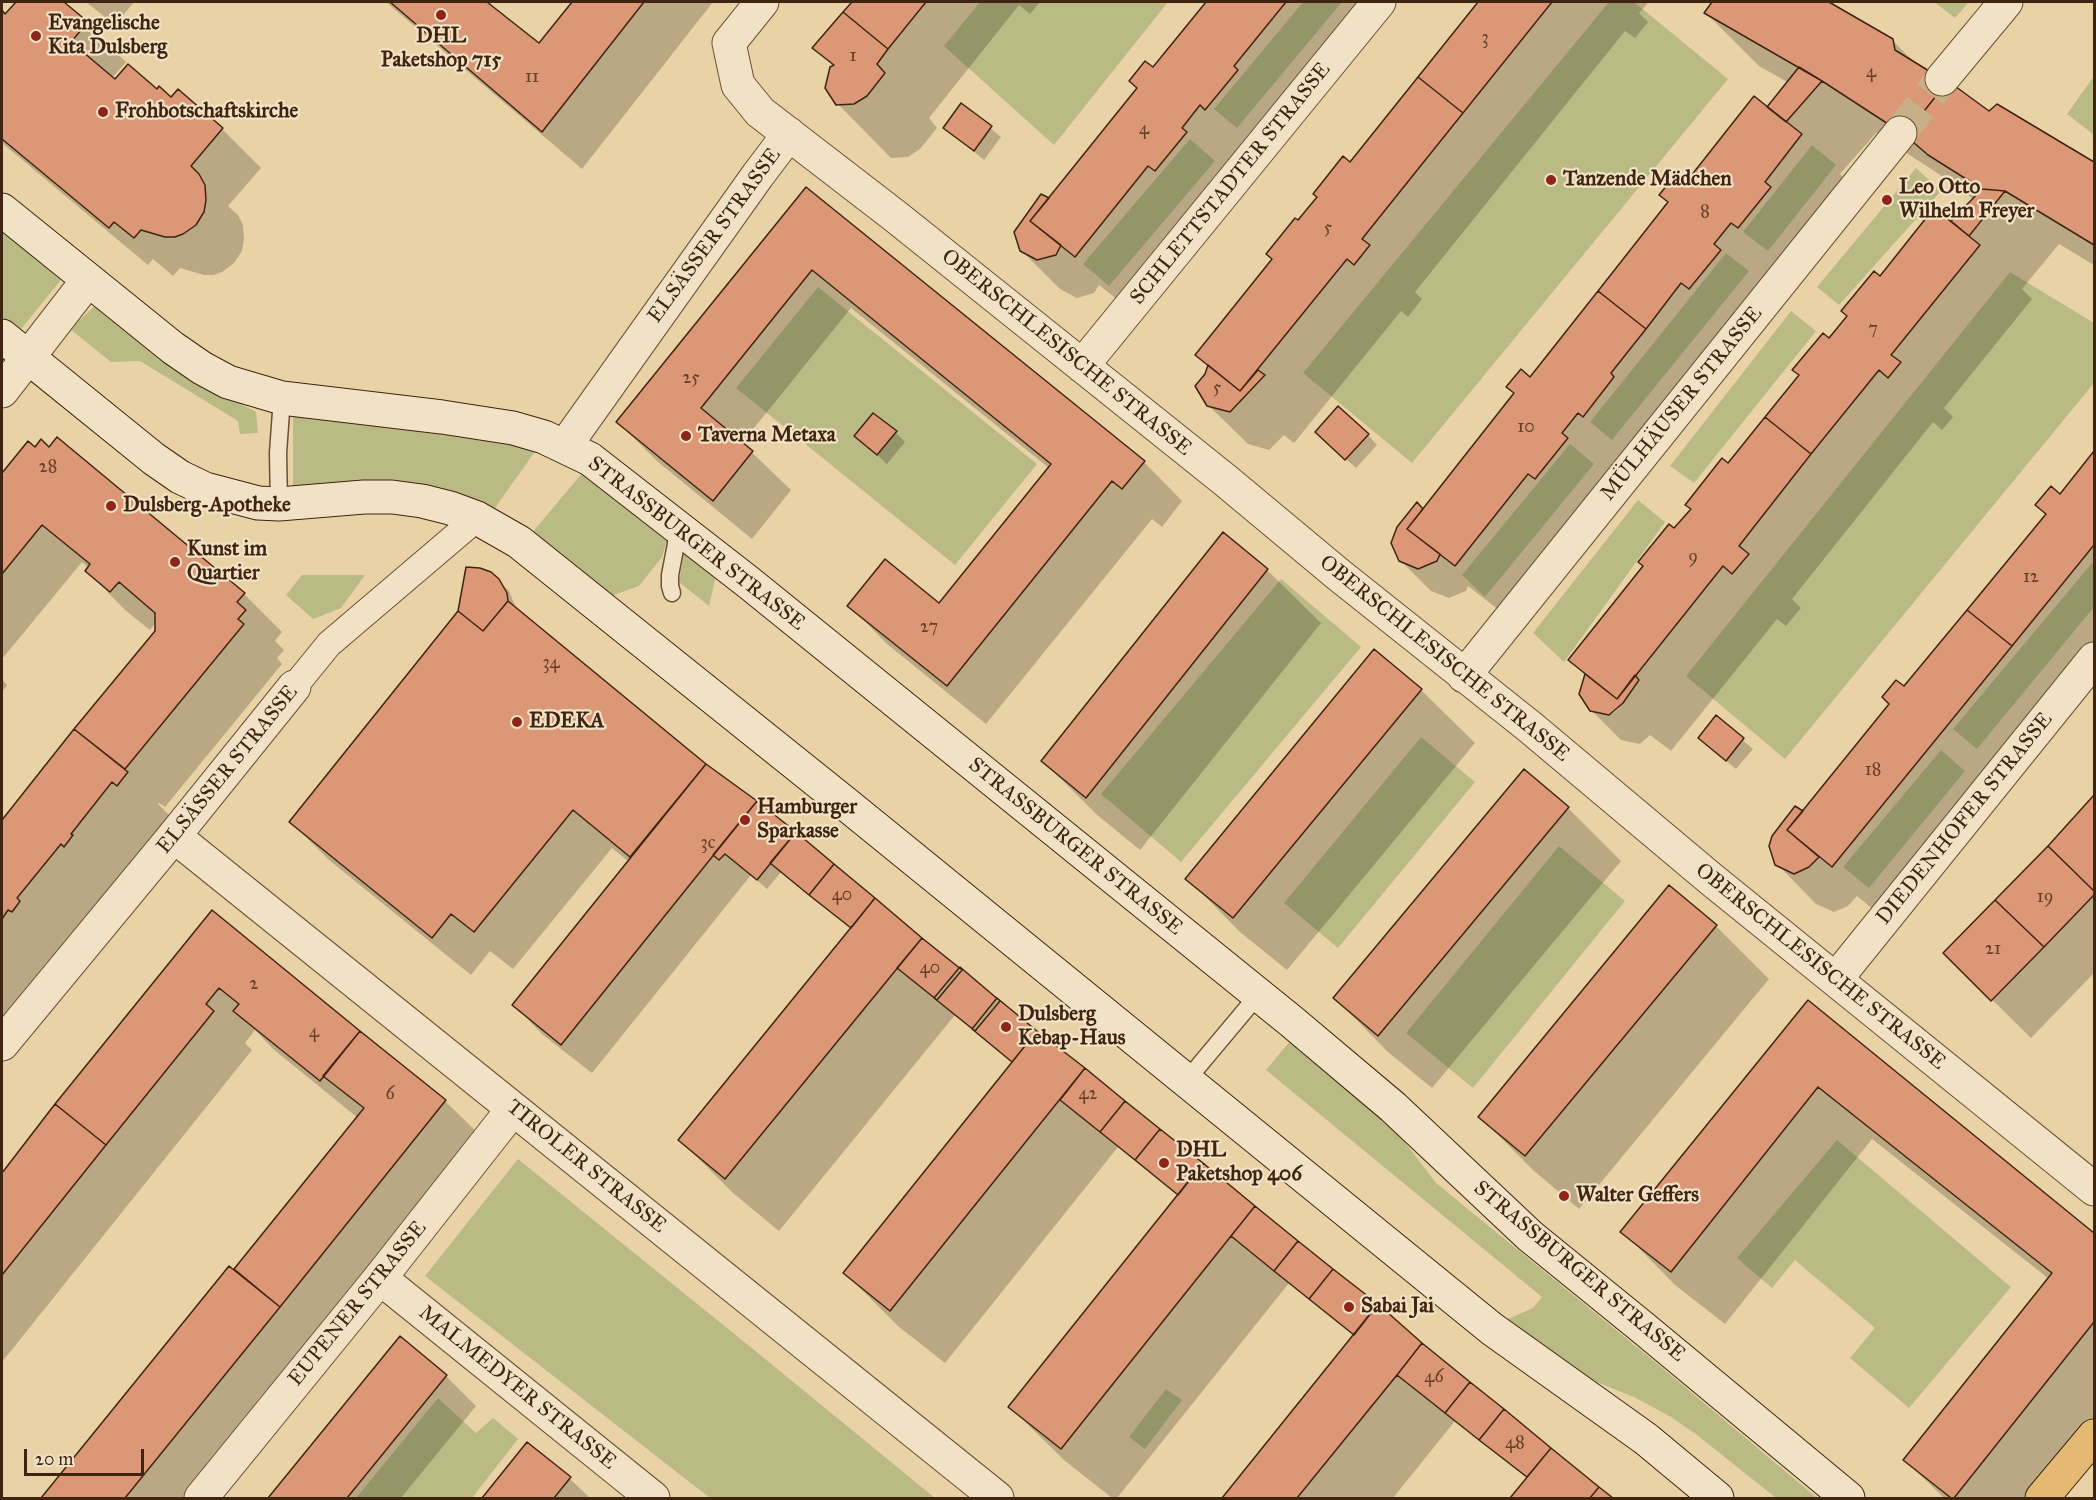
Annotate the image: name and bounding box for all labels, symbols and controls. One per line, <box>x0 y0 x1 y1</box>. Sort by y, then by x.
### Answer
marker: DHL Paketshop 715 <box>434 8 448 22</box>
place label: Evangelische Kita Dulsberg <box>48 11 167 61</box>
place label: DHL Paketshop 715 <box>381 24 501 74</box>
house number: 3 <box>1481 28 1489 50</box>
marker: Evangelische Kita Dulsberg <box>29 29 43 43</box>
house number: 1 <box>849 46 857 68</box>
street label: SCHLETTSTADTER STRASSE <box>1125 58 1337 310</box>
house number: 4 <box>1866 62 1876 84</box>
house number: 11 <box>525 67 539 89</box>
place label: Frohbotschaftskirche <box>115 99 298 125</box>
marker: Frohbotschaftskirche <box>96 105 110 119</box>
house number: 4 <box>1139 119 1149 141</box>
street label: ELSÄSSER STRASSE <box>643 144 787 328</box>
place label: Tanzende Mädchen <box>1563 167 1732 193</box>
marker: Tanzende Mädchen <box>1544 173 1558 187</box>
place label: Leo Otto Wilhelm Freyer <box>1899 175 2034 225</box>
marker: Leo Otto Wilhelm Freyer <box>1880 193 1894 207</box>
house number: 8 <box>1700 202 1710 224</box>
house number: 5 <box>1324 218 1332 240</box>
street label: OBERSCHLESISCHE STRASSE <box>936 244 1196 462</box>
street label: MÜLHÄUSER STRASSE <box>1596 302 1768 506</box>
house number: 7 <box>1868 319 1878 341</box>
house number: 25 <box>682 368 700 390</box>
house number: 5 <box>1213 378 1221 400</box>
house number: 10 <box>1517 417 1535 439</box>
place label: Taverna Metaxa <box>698 423 836 449</box>
marker: Taverna Metaxa <box>679 429 693 443</box>
street label: STRASSBURGER STRASSE <box>583 451 809 637</box>
house number: 28 <box>39 457 57 479</box>
place label: Dulsberg-Apotheke <box>123 493 291 519</box>
marker: Dulsberg-Apotheke <box>104 499 118 513</box>
place label: Kunst im Quartier <box>187 537 267 587</box>
house number: 9 <box>1688 547 1698 569</box>
street label: OBERSCHLESISCHE STRASSE <box>1314 550 1574 768</box>
marker: Kunst im Quartier <box>168 555 182 569</box>
house number: 12 <box>2023 567 2039 589</box>
house number: 27 <box>920 617 938 639</box>
house number: 34 <box>542 653 560 675</box>
street label: ELSÄSSER STRASSE <box>152 681 304 859</box>
street label: DIEDENHOFER STRASSE <box>1872 708 2058 930</box>
place label: EDEKA <box>529 709 604 735</box>
marker: EDEKA <box>510 715 524 729</box>
street label: STRASSBURGER STRASSE <box>963 753 1187 941</box>
house number: 18 <box>1865 760 1881 782</box>
place label: Hamburger Sparkasse <box>757 795 857 845</box>
marker: Hamburger Sparkasse <box>738 813 752 827</box>
house number: 3c <box>701 833 715 855</box>
street label: OBERSCHLESISCHE STRASSE <box>1690 858 1950 1076</box>
house number: 40 <box>832 885 852 907</box>
house number: 19 <box>2037 887 2053 909</box>
house number: 21 <box>1985 939 2001 961</box>
house number: 40 <box>920 958 940 980</box>
house number: 2 <box>250 974 258 996</box>
place label: Dulsberg Kebap-Haus <box>1018 1002 1126 1052</box>
marker: Dulsberg Kebap-Haus <box>999 1020 1013 1034</box>
house number: 4 <box>309 1022 319 1044</box>
house number: 6 <box>385 1084 395 1106</box>
house number: 42 <box>1079 1084 1097 1106</box>
street label: TIROLER STRASSE <box>501 1095 671 1239</box>
place label: DHL Paketshop 406 <box>1176 1138 1302 1188</box>
marker: DHL Paketshop 406 <box>1157 1156 1171 1170</box>
street label: STRASSBURGER STRASSE <box>1468 1176 1690 1368</box>
place label: Walter Geffers <box>1576 1183 1699 1209</box>
marker: Walter Geffers <box>1557 1189 1571 1203</box>
street label: EUPENER STRASSE <box>284 1216 432 1392</box>
place label: Sabai Jai <box>1361 1294 1434 1320</box>
marker: Sabai Jai <box>1342 1300 1356 1314</box>
street label: MALMEDYER STRASSE <box>413 1301 621 1475</box>
house number: 46 <box>1424 1367 1444 1389</box>
house number: 48 <box>1505 1433 1525 1455</box>
scale bar <box>27 1437 147 1475</box>
text: 20 m <box>35 1448 73 1470</box>

